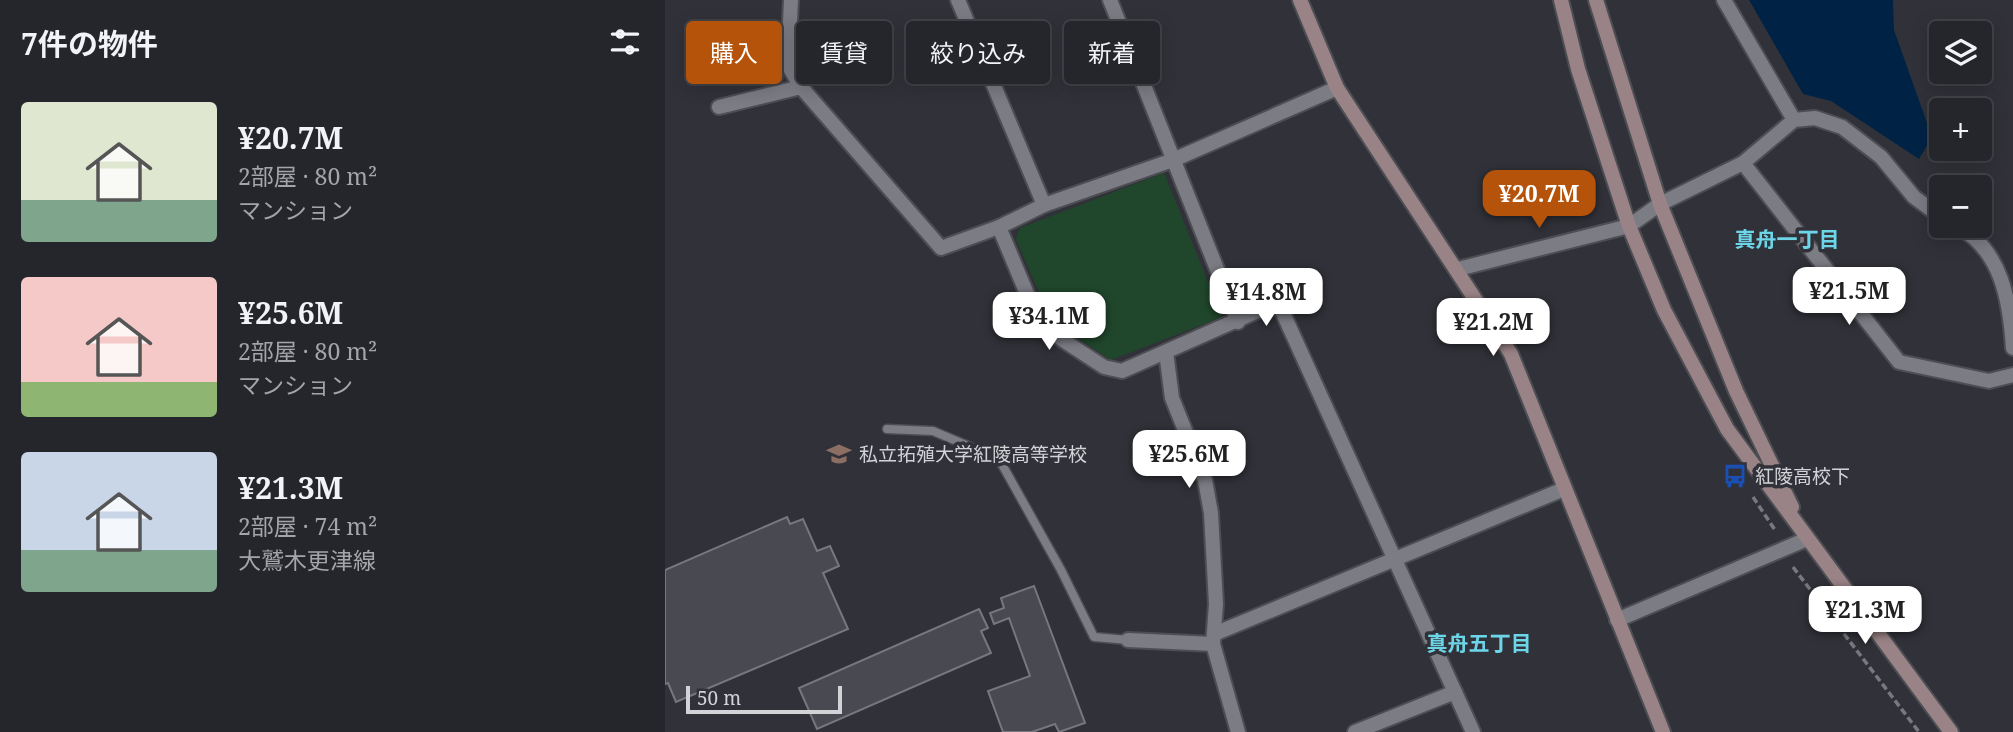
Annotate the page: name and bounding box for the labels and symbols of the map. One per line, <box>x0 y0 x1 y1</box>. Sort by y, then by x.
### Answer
pin: ¥20.7M <box>1482 170 1596 230</box>
district label: 真舟一丁目 <box>1735 225 1840 253</box>
pin: ¥14.8M <box>1209 268 1323 328</box>
pin: ¥21.5M <box>1792 268 1906 327</box>
pin: ¥34.1M <box>992 292 1106 352</box>
pin: ¥21.2M <box>1436 298 1550 358</box>
pin: ¥25.6M <box>1132 430 1246 490</box>
school or university icon: 私立拓殖大学紅陵高等学校 <box>825 440 853 468</box>
place label: 私立拓殖大学紅陵高等学校 <box>859 441 1087 467</box>
bus stop icon: 紅陵高校下 <box>1721 462 1749 490</box>
place label: 紅陵高校下 <box>1755 463 1850 489</box>
pin: ¥21.3M <box>1808 586 1922 646</box>
district label: 真舟五丁目 <box>1427 629 1532 657</box>
scale bar <box>686 683 842 715</box>

